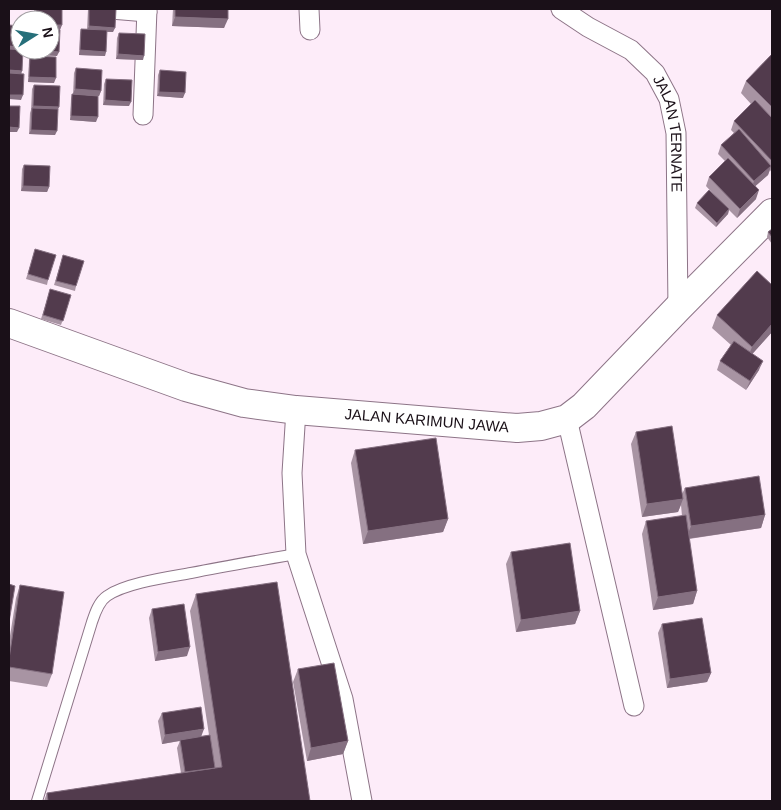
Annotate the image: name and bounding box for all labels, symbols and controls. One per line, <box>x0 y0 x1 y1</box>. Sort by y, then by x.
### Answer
north arrow <box>10 10 60 60</box>
text: N <box>39 26 57 39</box>
street label: JALAN TERNATE <box>650 72 686 192</box>
street label: JALAN KARIMUN JAWA <box>344 405 510 435</box>

